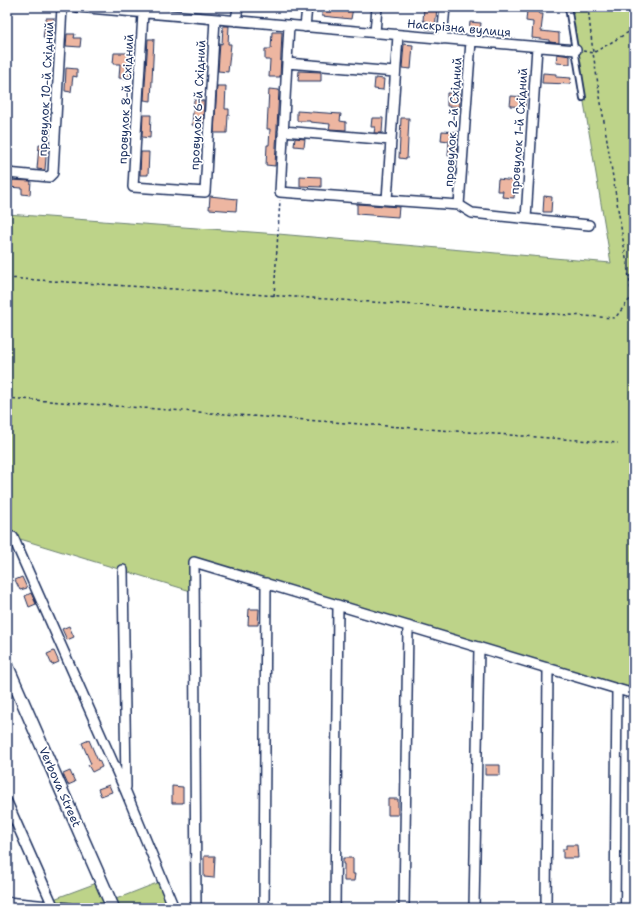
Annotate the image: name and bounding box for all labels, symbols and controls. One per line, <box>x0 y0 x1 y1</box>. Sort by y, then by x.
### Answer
street label: Наскрізна вулиця <box>406 15 512 41</box>
street label: провулок 10-й Східний <box>34 21 58 157</box>
street label: провулок 8-й Східний <box>115 33 137 164</box>
street label: провулок 6-й Східний <box>187 39 209 171</box>
street label: провулок 2-й Східний <box>440 57 466 187</box>
street label: провулок 1-й Східний <box>507 67 531 195</box>
street label: Verbova Street <box>35 744 85 830</box>

